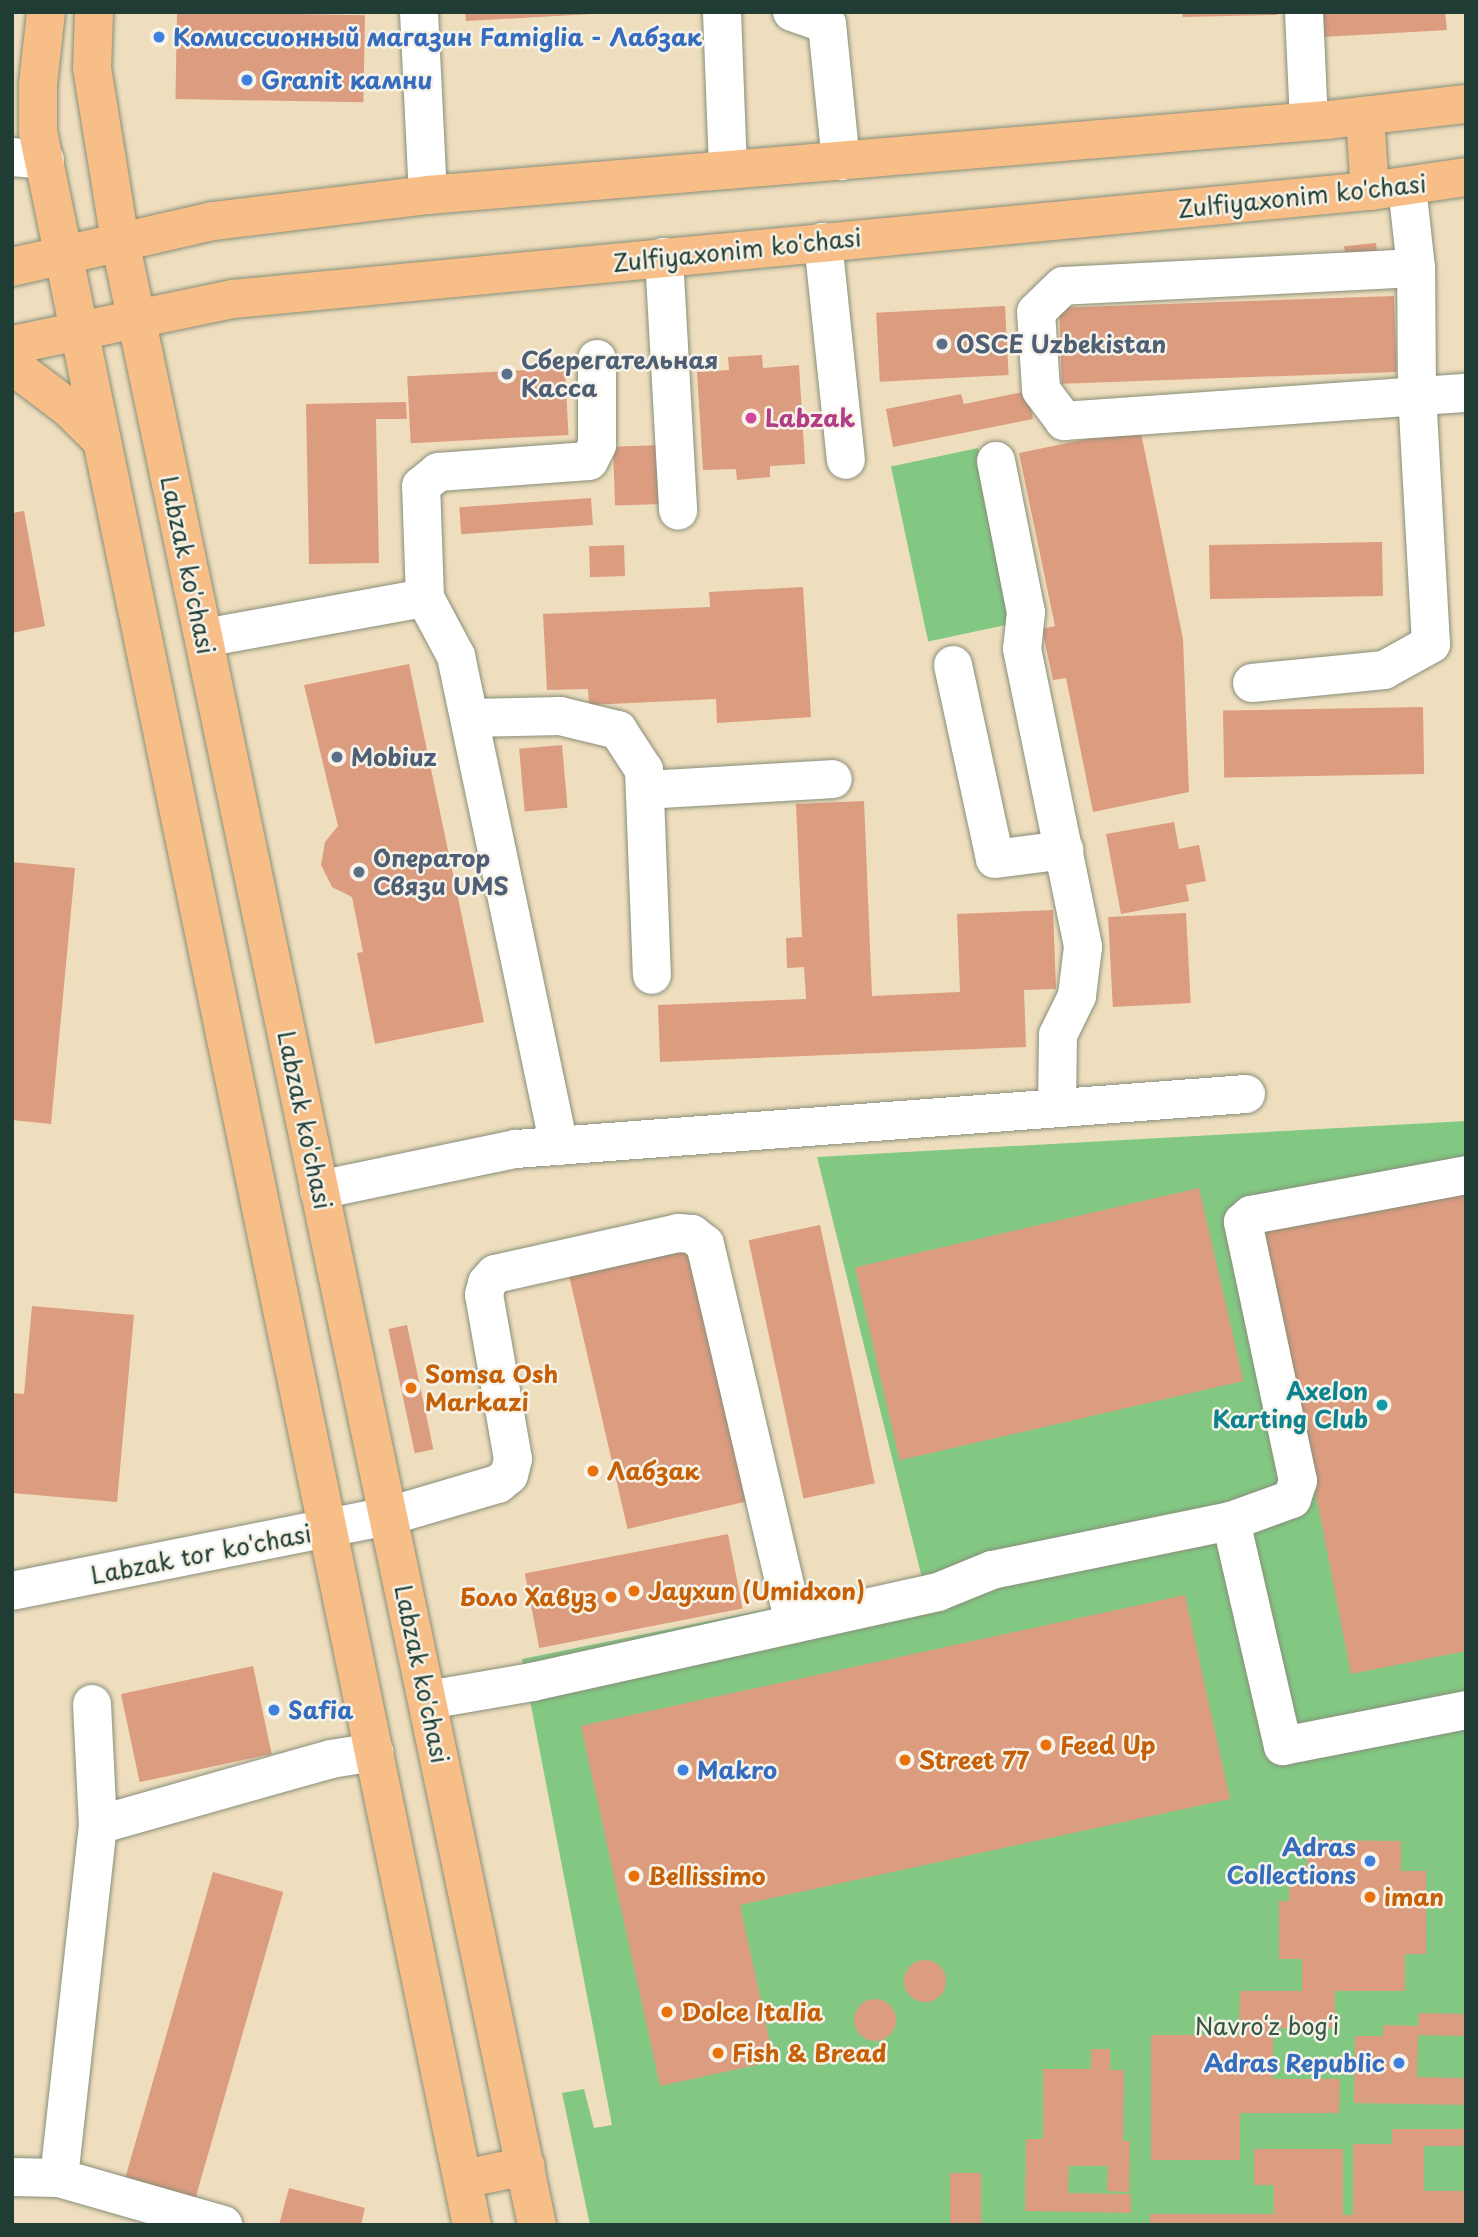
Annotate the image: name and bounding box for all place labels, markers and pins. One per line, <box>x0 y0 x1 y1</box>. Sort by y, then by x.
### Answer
place label: Комиссионный магазин Famiglia - Лабзак <box>173 23 704 51</box>
marker: Комиссионный магазин Famiglia - Лабзак <box>151 29 167 45</box>
place label: Granit камни <box>261 66 433 94</box>
marker: Granit камни <box>239 72 255 88</box>
place label: OSCE Uzbekistan <box>956 330 1166 358</box>
marker: OSCE Uzbekistan <box>934 336 950 352</box>
place label: Сберегательная Касса <box>521 346 718 402</box>
marker: Сберегательная Касса <box>499 366 515 382</box>
place label: Labzak <box>765 404 855 432</box>
marker: Labzak <box>743 410 759 426</box>
place label: Mobiuz <box>351 743 437 771</box>
marker: Mobiuz <box>329 749 345 765</box>
place label: Оператор Связи UMS <box>373 844 510 900</box>
marker: Оператор Связи UMS <box>351 864 367 880</box>
place label: Somsa Osh Markazi <box>425 1360 558 1416</box>
place label: Axelon Karting Club <box>1211 1377 1368 1433</box>
marker: Somsa Osh Markazi <box>403 1380 419 1396</box>
marker: Axelon Karting Club <box>1374 1397 1390 1413</box>
place label: Лабзак <box>607 1457 700 1485</box>
marker: Лабзак <box>585 1463 601 1479</box>
place label: Jayxun (Umidxon) <box>648 1577 866 1605</box>
place label: Боло Хавуз <box>460 1583 597 1611</box>
marker: Jayxun (Umidxon) <box>626 1583 642 1599</box>
marker: Боло Хавуз <box>603 1589 619 1605</box>
place label: Safia <box>288 1696 354 1724</box>
marker: Safia <box>266 1702 282 1718</box>
place label: Feed Up <box>1060 1731 1155 1759</box>
marker: Feed Up <box>1038 1737 1054 1753</box>
place label: Street 77 <box>919 1746 1030 1774</box>
marker: Street 77 <box>897 1752 913 1768</box>
place label: Makro <box>697 1756 777 1784</box>
marker: Makro <box>675 1762 691 1778</box>
place label: Adras Collections <box>1227 1833 1356 1889</box>
marker: Adras Collections <box>1362 1853 1378 1869</box>
place label: Bellissimo <box>648 1862 766 1890</box>
marker: Bellissimo <box>626 1868 642 1884</box>
place label: iman <box>1384 1883 1444 1911</box>
marker: iman <box>1362 1889 1378 1905</box>
place label: Dolce Italia <box>681 1998 824 2026</box>
marker: Dolce Italia <box>659 2004 675 2020</box>
place label: Fish & Bread <box>732 2039 887 2067</box>
marker: Fish & Bread <box>710 2045 726 2061</box>
place label: Adras Republic <box>1202 2049 1385 2077</box>
marker: Adras Republic <box>1391 2055 1407 2071</box>

